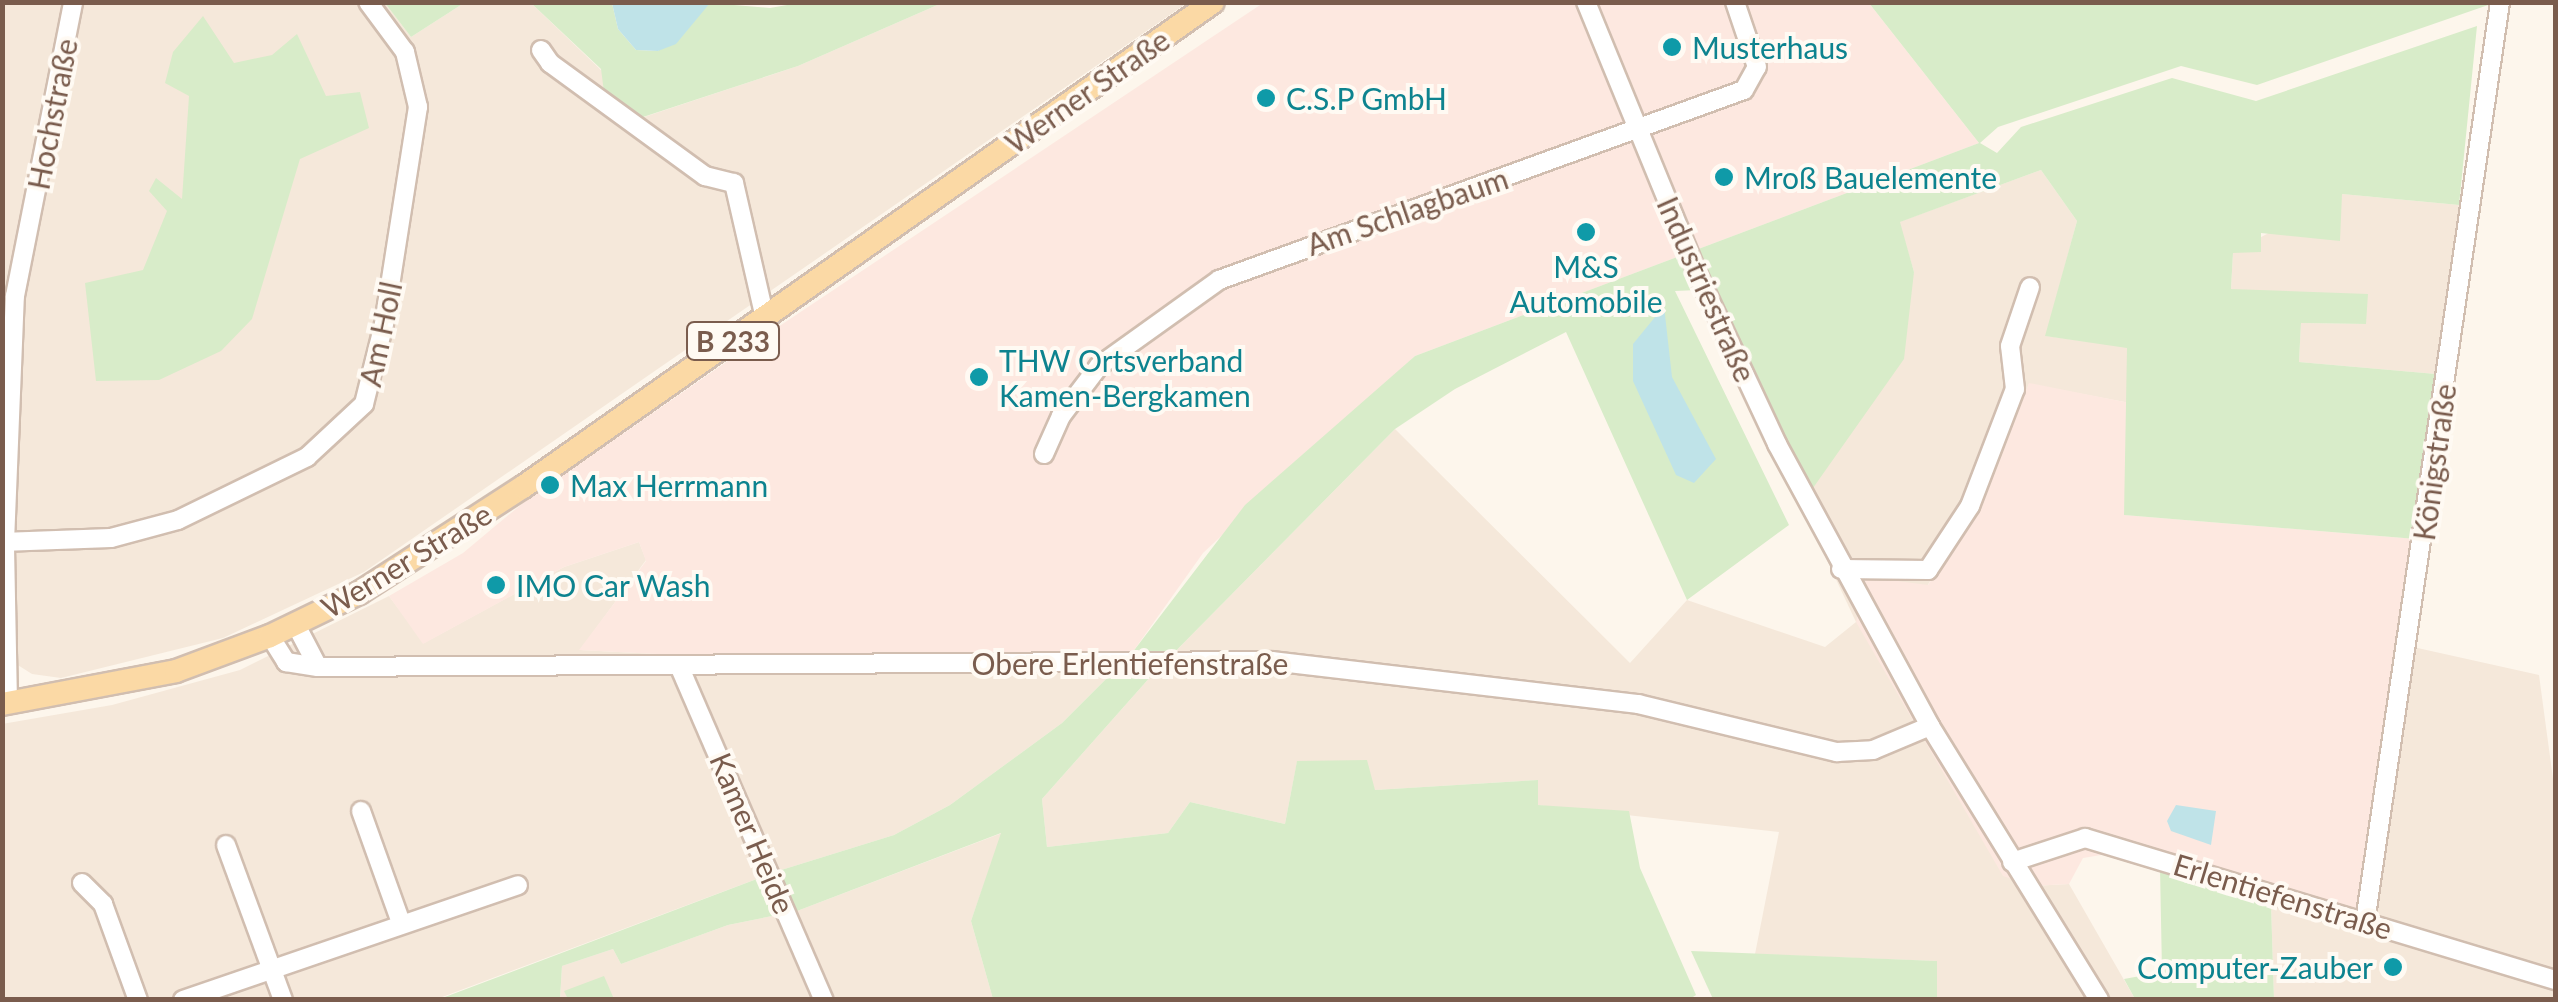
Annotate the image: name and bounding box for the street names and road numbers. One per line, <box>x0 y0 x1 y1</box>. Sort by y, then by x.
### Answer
street label: Werner Straße <box>998 21 1176 161</box>
street label: Hochstraße <box>20 35 84 193</box>
street label: Am Schlagbaum <box>1302 160 1512 262</box>
street label: Industriestraße <box>1650 191 1764 387</box>
street label: Am Holl <box>351 278 409 390</box>
road number: B 233 <box>686 318 780 364</box>
street label: Königstraße <box>2405 381 2463 543</box>
street label: Werner Straße <box>314 495 498 625</box>
street label: Obere Erlentiefenstraße <box>972 645 1288 681</box>
street label: Kamer Heide <box>703 747 803 919</box>
street label: Erlentiefenstraße <box>2169 846 2397 946</box>

